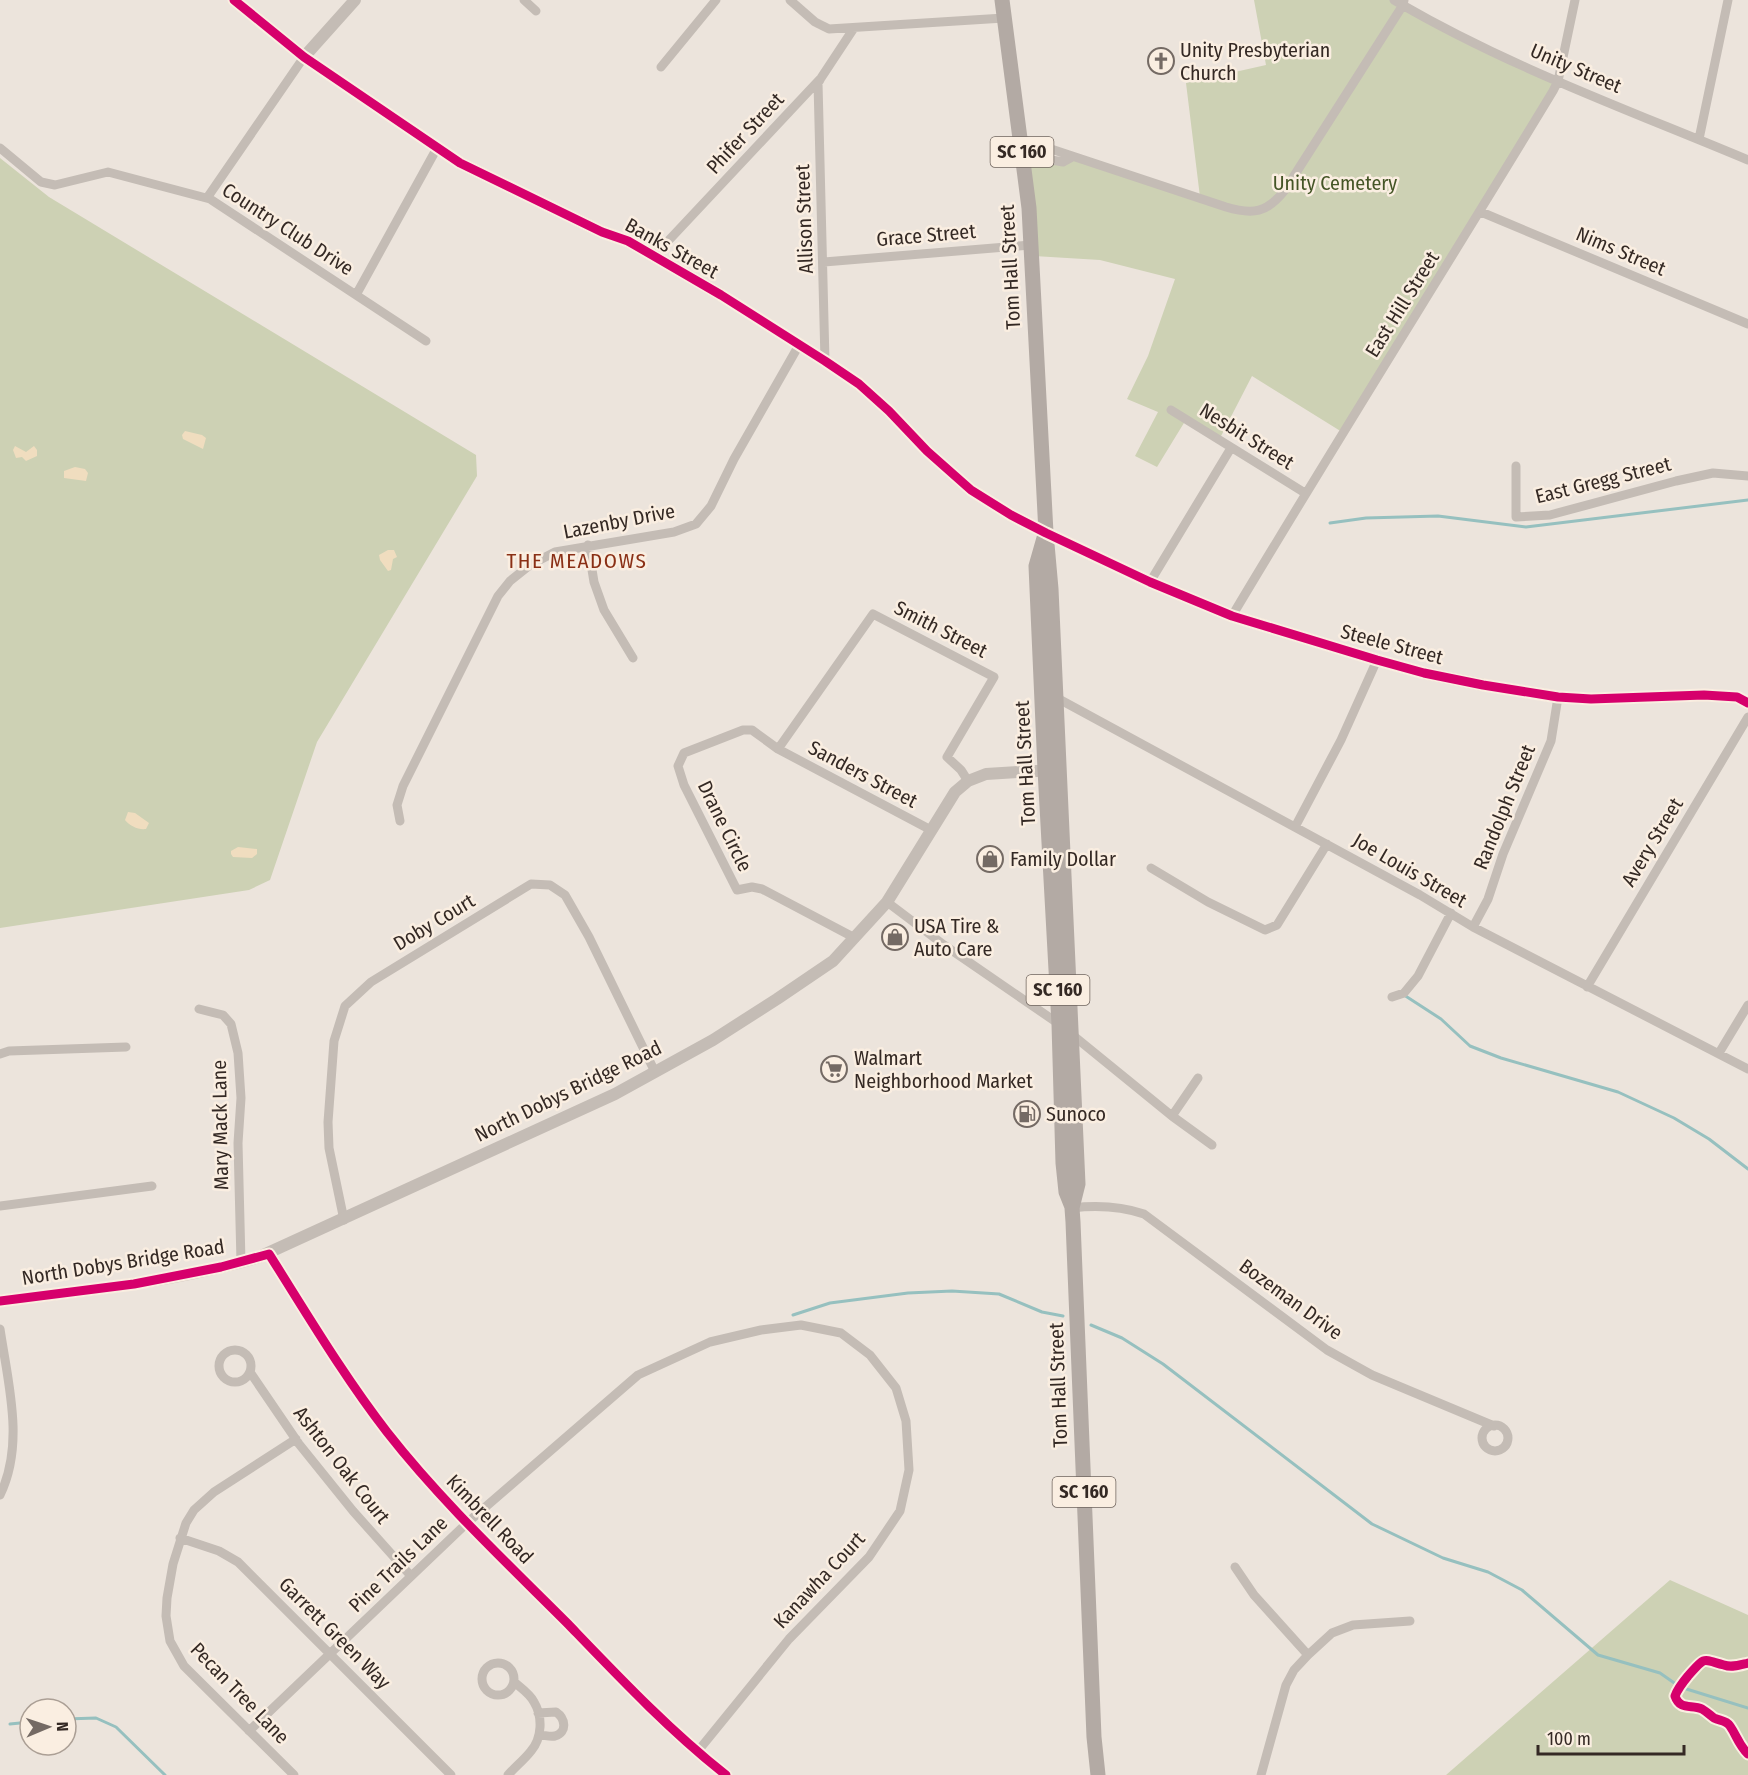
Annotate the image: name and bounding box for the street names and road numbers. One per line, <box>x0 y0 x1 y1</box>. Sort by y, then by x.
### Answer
street label: Unity Street <box>1527 38 1626 98</box>
street label: Phifer Street <box>701 87 789 179</box>
road number: SC 160 <box>990 137 1054 167</box>
street label: Allison Street <box>790 163 818 274</box>
street label: Country Club Drive <box>218 178 358 280</box>
street label: Tom Hall Street <box>995 204 1025 330</box>
street label: Banks Street <box>621 213 723 284</box>
street label: Grace Street <box>875 219 977 251</box>
street label: Nims Street <box>1573 221 1670 281</box>
street label: East Hill Street <box>1360 246 1444 361</box>
street label: Nesbit Street <box>1195 398 1299 475</box>
street label: East Gregg Street <box>1533 451 1674 508</box>
street label: Lazenby Drive <box>561 498 677 544</box>
street label: Smith Street <box>890 595 992 663</box>
street label: Steele Street <box>1338 619 1446 669</box>
street label: Tom Hall Street <box>1010 700 1040 826</box>
street label: Sanders Street <box>804 735 922 813</box>
street label: Randolph Street <box>1468 741 1540 873</box>
street label: Drane Circle <box>693 777 757 875</box>
street label: Avery Street <box>1616 793 1688 891</box>
street label: Joe Louis Street <box>1349 828 1472 912</box>
street label: Doby Court <box>389 888 479 956</box>
road number: SC 160 <box>1026 975 1090 1005</box>
street label: North Dobys Bridge Road <box>471 1035 665 1147</box>
street label: Mary Mack Lane <box>207 1060 233 1190</box>
street label: North Dobys Bridge Road <box>20 1234 226 1290</box>
street label: Bozeman Drive <box>1235 1254 1347 1344</box>
street label: Tom Hall Street <box>1044 1322 1072 1448</box>
street label: Ashton Oak Court <box>289 1402 395 1529</box>
street label: Kimbrell Road <box>442 1469 538 1569</box>
road number: SC 160 <box>1052 1477 1116 1507</box>
street label: Pine Trails Lane <box>344 1511 452 1617</box>
street label: Kanawha Court <box>768 1527 870 1633</box>
street label: Garrett Green Way <box>274 1572 396 1694</box>
street label: Pecan Tree Lane <box>186 1637 294 1749</box>

